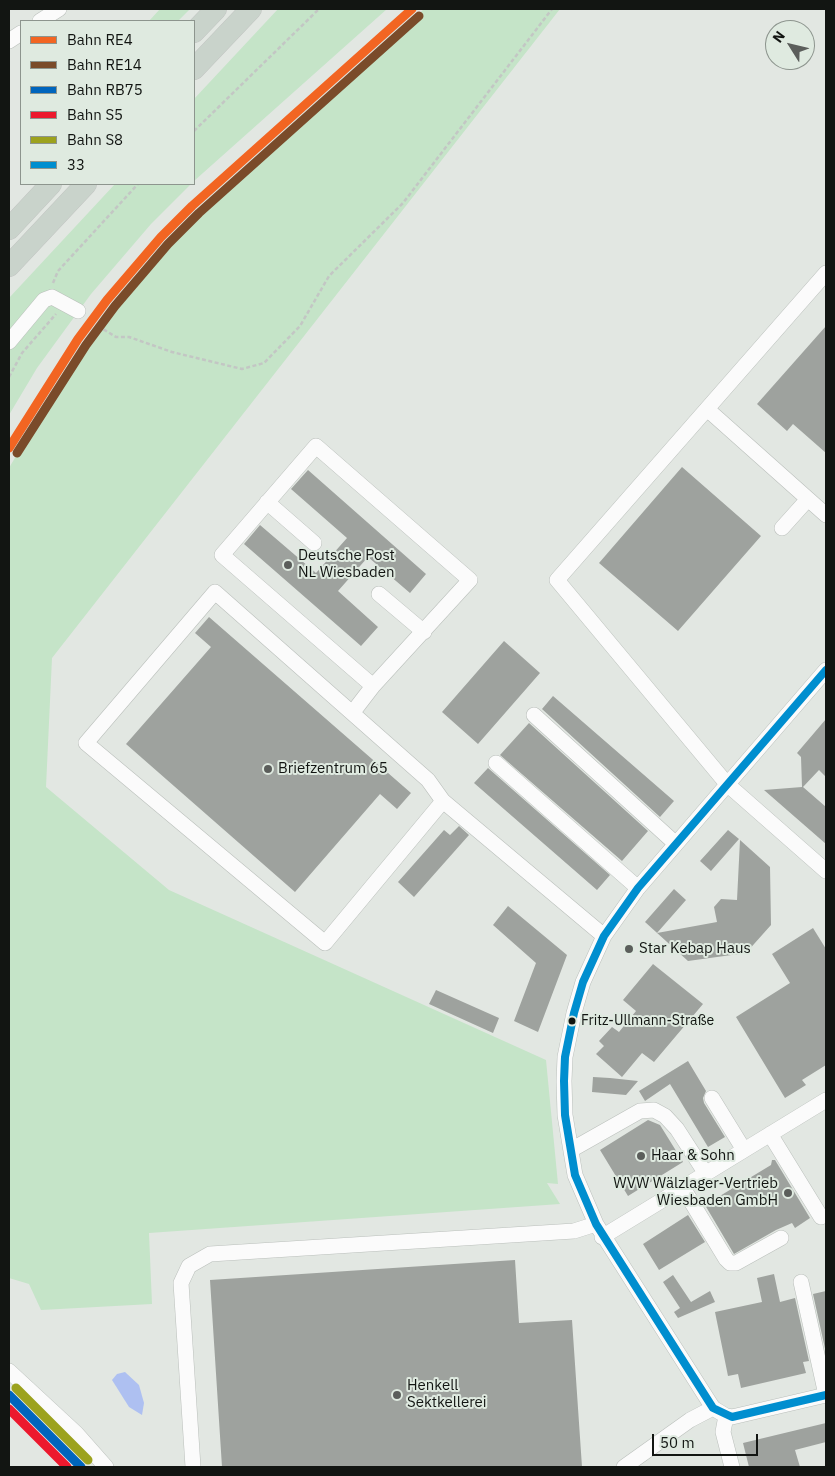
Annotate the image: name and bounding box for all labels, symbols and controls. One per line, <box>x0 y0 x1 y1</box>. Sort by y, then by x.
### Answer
legend <box>20 20 195 185</box>
north arrow <box>765 20 815 70</box>
text: N <box>768 27 789 46</box>
text: Bahn RE4 <box>67 30 133 49</box>
text: Bahn RE14 <box>67 55 142 74</box>
text: Bahn RB75 <box>67 80 143 99</box>
text: Bahn S5 <box>67 105 123 124</box>
text: Bahn S8 <box>67 130 123 149</box>
text: 33 <box>67 155 85 174</box>
place label: Deutsche Post NL Wiesbaden <box>298 547 395 582</box>
marker: Deutsche Post NL Wiesbaden <box>282 559 294 571</box>
place label: Briefzentrum 65 <box>278 760 388 778</box>
marker: Briefzentrum 65 <box>262 763 274 775</box>
place label: Star Kebap Haus <box>639 940 751 958</box>
marker: Star Kebap Haus <box>623 943 635 955</box>
place label: Fritz-Ullmann-Straße <box>581 1013 714 1029</box>
marker: Fritz-Ullmann-Straße <box>567 1016 577 1026</box>
place label: Haar & Sohn <box>651 1147 735 1165</box>
marker: Haar & Sohn <box>635 1150 647 1162</box>
place label: WVW Wälzlager-Vertrieb Wiesbaden GmbH <box>613 1175 778 1210</box>
marker: WVW Wälzlager-Vertrieb Wiesbaden GmbH <box>782 1187 794 1199</box>
place label: Henkell Sektkellerei <box>407 1377 487 1412</box>
marker: Henkell Sektkellerei <box>391 1389 403 1401</box>
scale bar <box>655 1424 761 1456</box>
text: 50 m <box>660 1433 695 1452</box>

